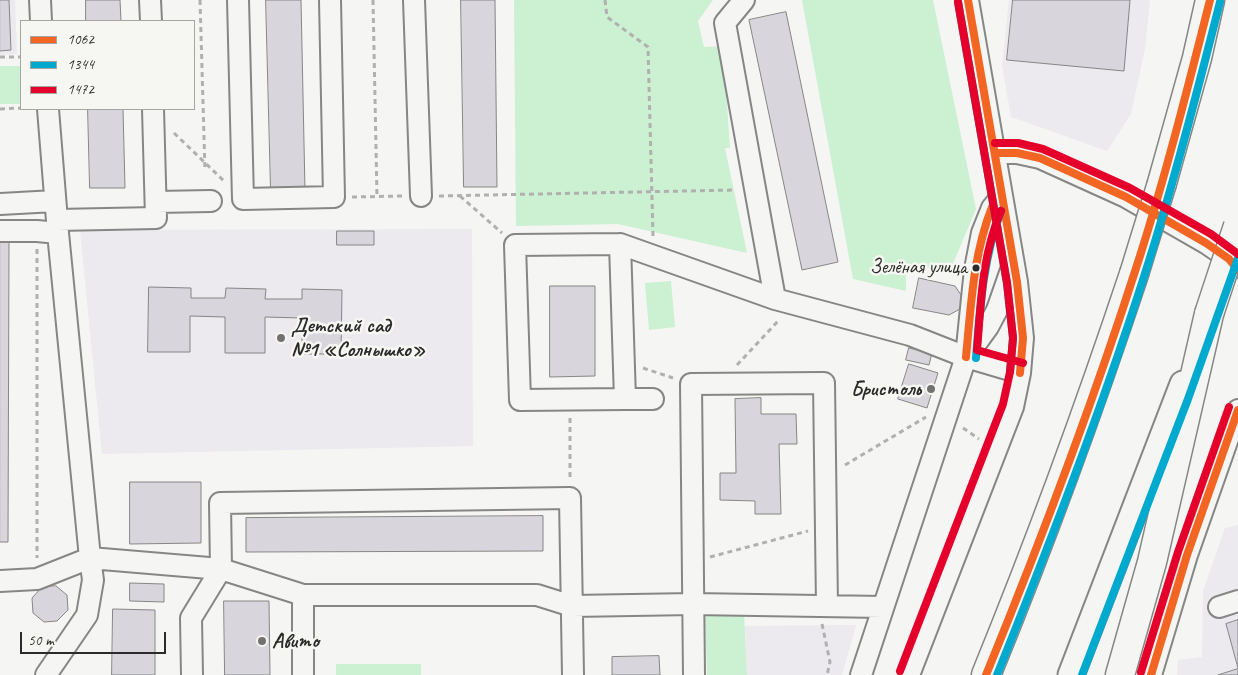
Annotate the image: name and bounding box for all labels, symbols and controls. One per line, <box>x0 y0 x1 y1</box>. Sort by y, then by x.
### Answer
legend <box>20 20 195 110</box>
text: 1062 <box>67 30 94 49</box>
text: 1344 <box>67 55 94 74</box>
text: 1472 <box>67 80 94 99</box>
place label: Зелёная улица <box>870 256 967 280</box>
marker: Зелёная улица <box>971 263 981 273</box>
place label: Детский сад №1 «Солнышко» <box>291 313 425 363</box>
marker: Детский сад №1 «Солнышко» <box>275 332 287 344</box>
place label: Бристоль <box>851 376 921 402</box>
marker: Бристоль <box>925 383 937 395</box>
scale bar <box>22 622 169 654</box>
place label: Авито <box>272 628 319 654</box>
text: 50 m <box>28 631 54 650</box>
marker: Авито <box>256 635 268 647</box>

